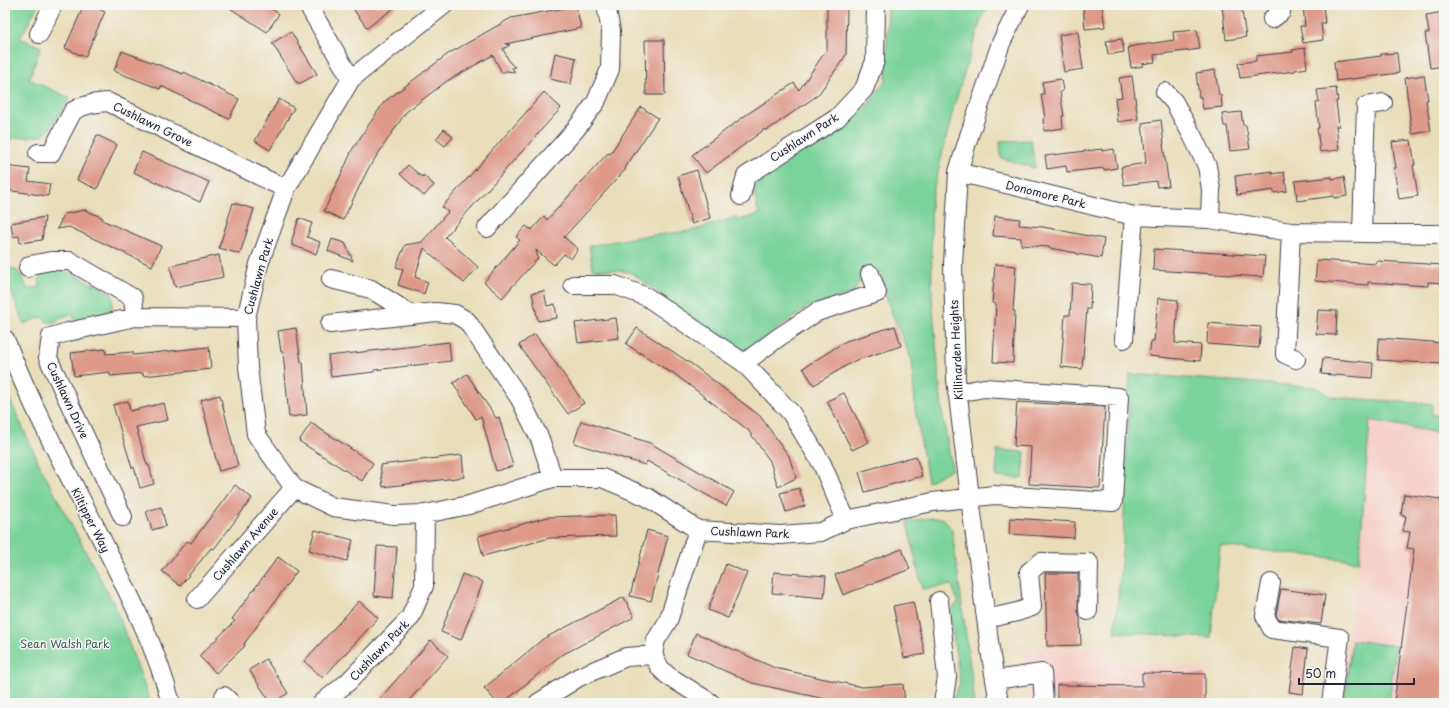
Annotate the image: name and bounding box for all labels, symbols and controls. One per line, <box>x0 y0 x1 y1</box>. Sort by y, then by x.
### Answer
street label: Cushlawn Grove <box>110 97 196 151</box>
street label: Cushlawn Park <box>766 108 842 166</box>
street label: Donomore Park <box>1004 176 1088 212</box>
street label: Cushlawn Park <box>239 235 277 316</box>
street label: Killinarden Heights <box>945 299 967 401</box>
street label: Cushlawn Drive <box>43 359 93 441</box>
street label: Kiltipper Way <box>67 485 115 555</box>
street label: Cushlawn Avenue <box>208 504 282 584</box>
street label: Cushlawn Park <box>710 522 790 542</box>
street label: Cushlawn Park <box>345 615 413 684</box>
park label: Sean Walsh Park <box>20 635 110 652</box>
scale bar <box>1299 660 1414 686</box>
text: 50 m <box>1305 664 1336 682</box>

